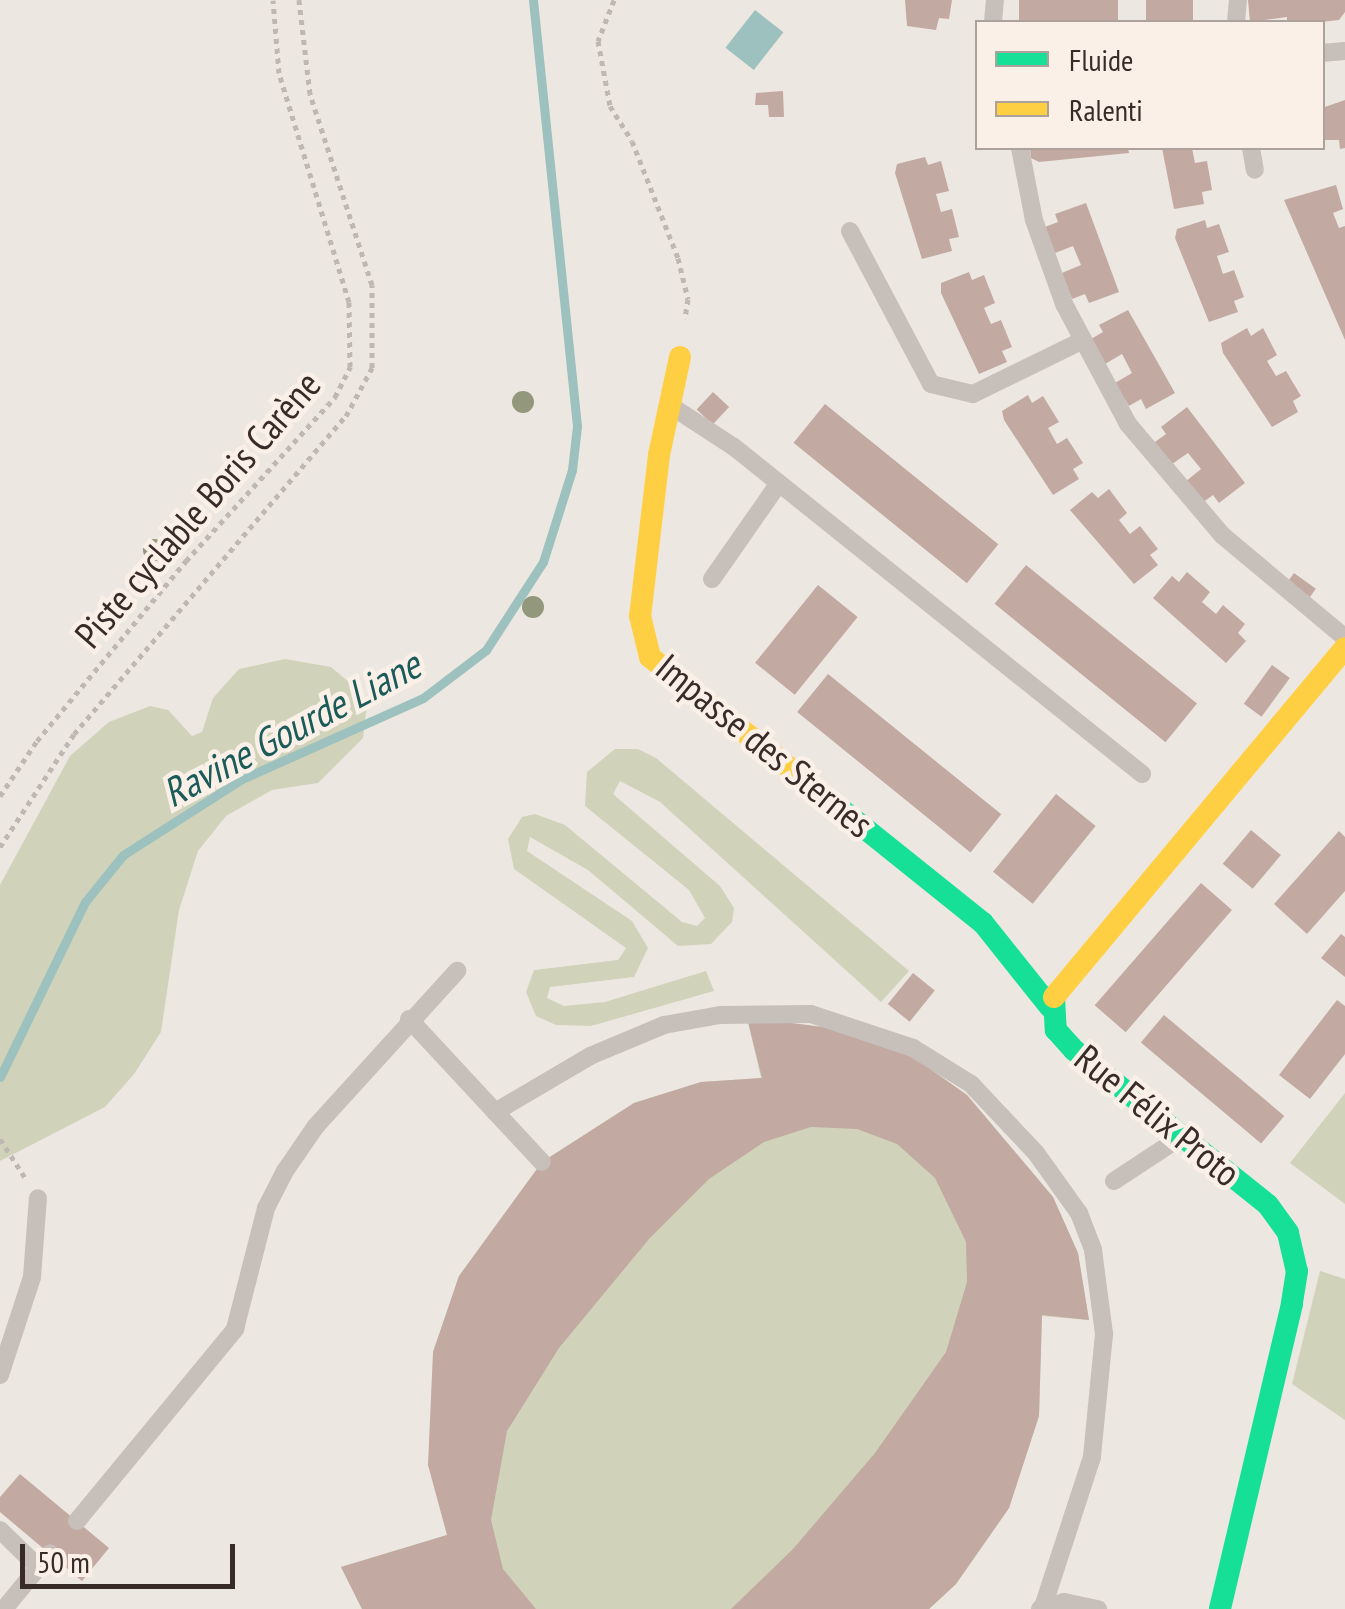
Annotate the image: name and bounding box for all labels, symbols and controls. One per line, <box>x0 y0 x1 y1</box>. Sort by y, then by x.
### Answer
legend <box>975 20 1325 150</box>
text: Fluide <box>1069 40 1133 79</box>
text: Ralenti <box>1069 90 1143 129</box>
street label: Piste cyclable Boris Carène <box>65 362 329 656</box>
water label: Ravine Gourde Liane <box>154 640 428 816</box>
street label: Impasse des Sternes <box>647 644 883 846</box>
street label: Rue Félix Proto <box>1066 1034 1250 1196</box>
scale bar <box>25 1524 240 1586</box>
text: 50 m <box>37 1542 90 1581</box>

